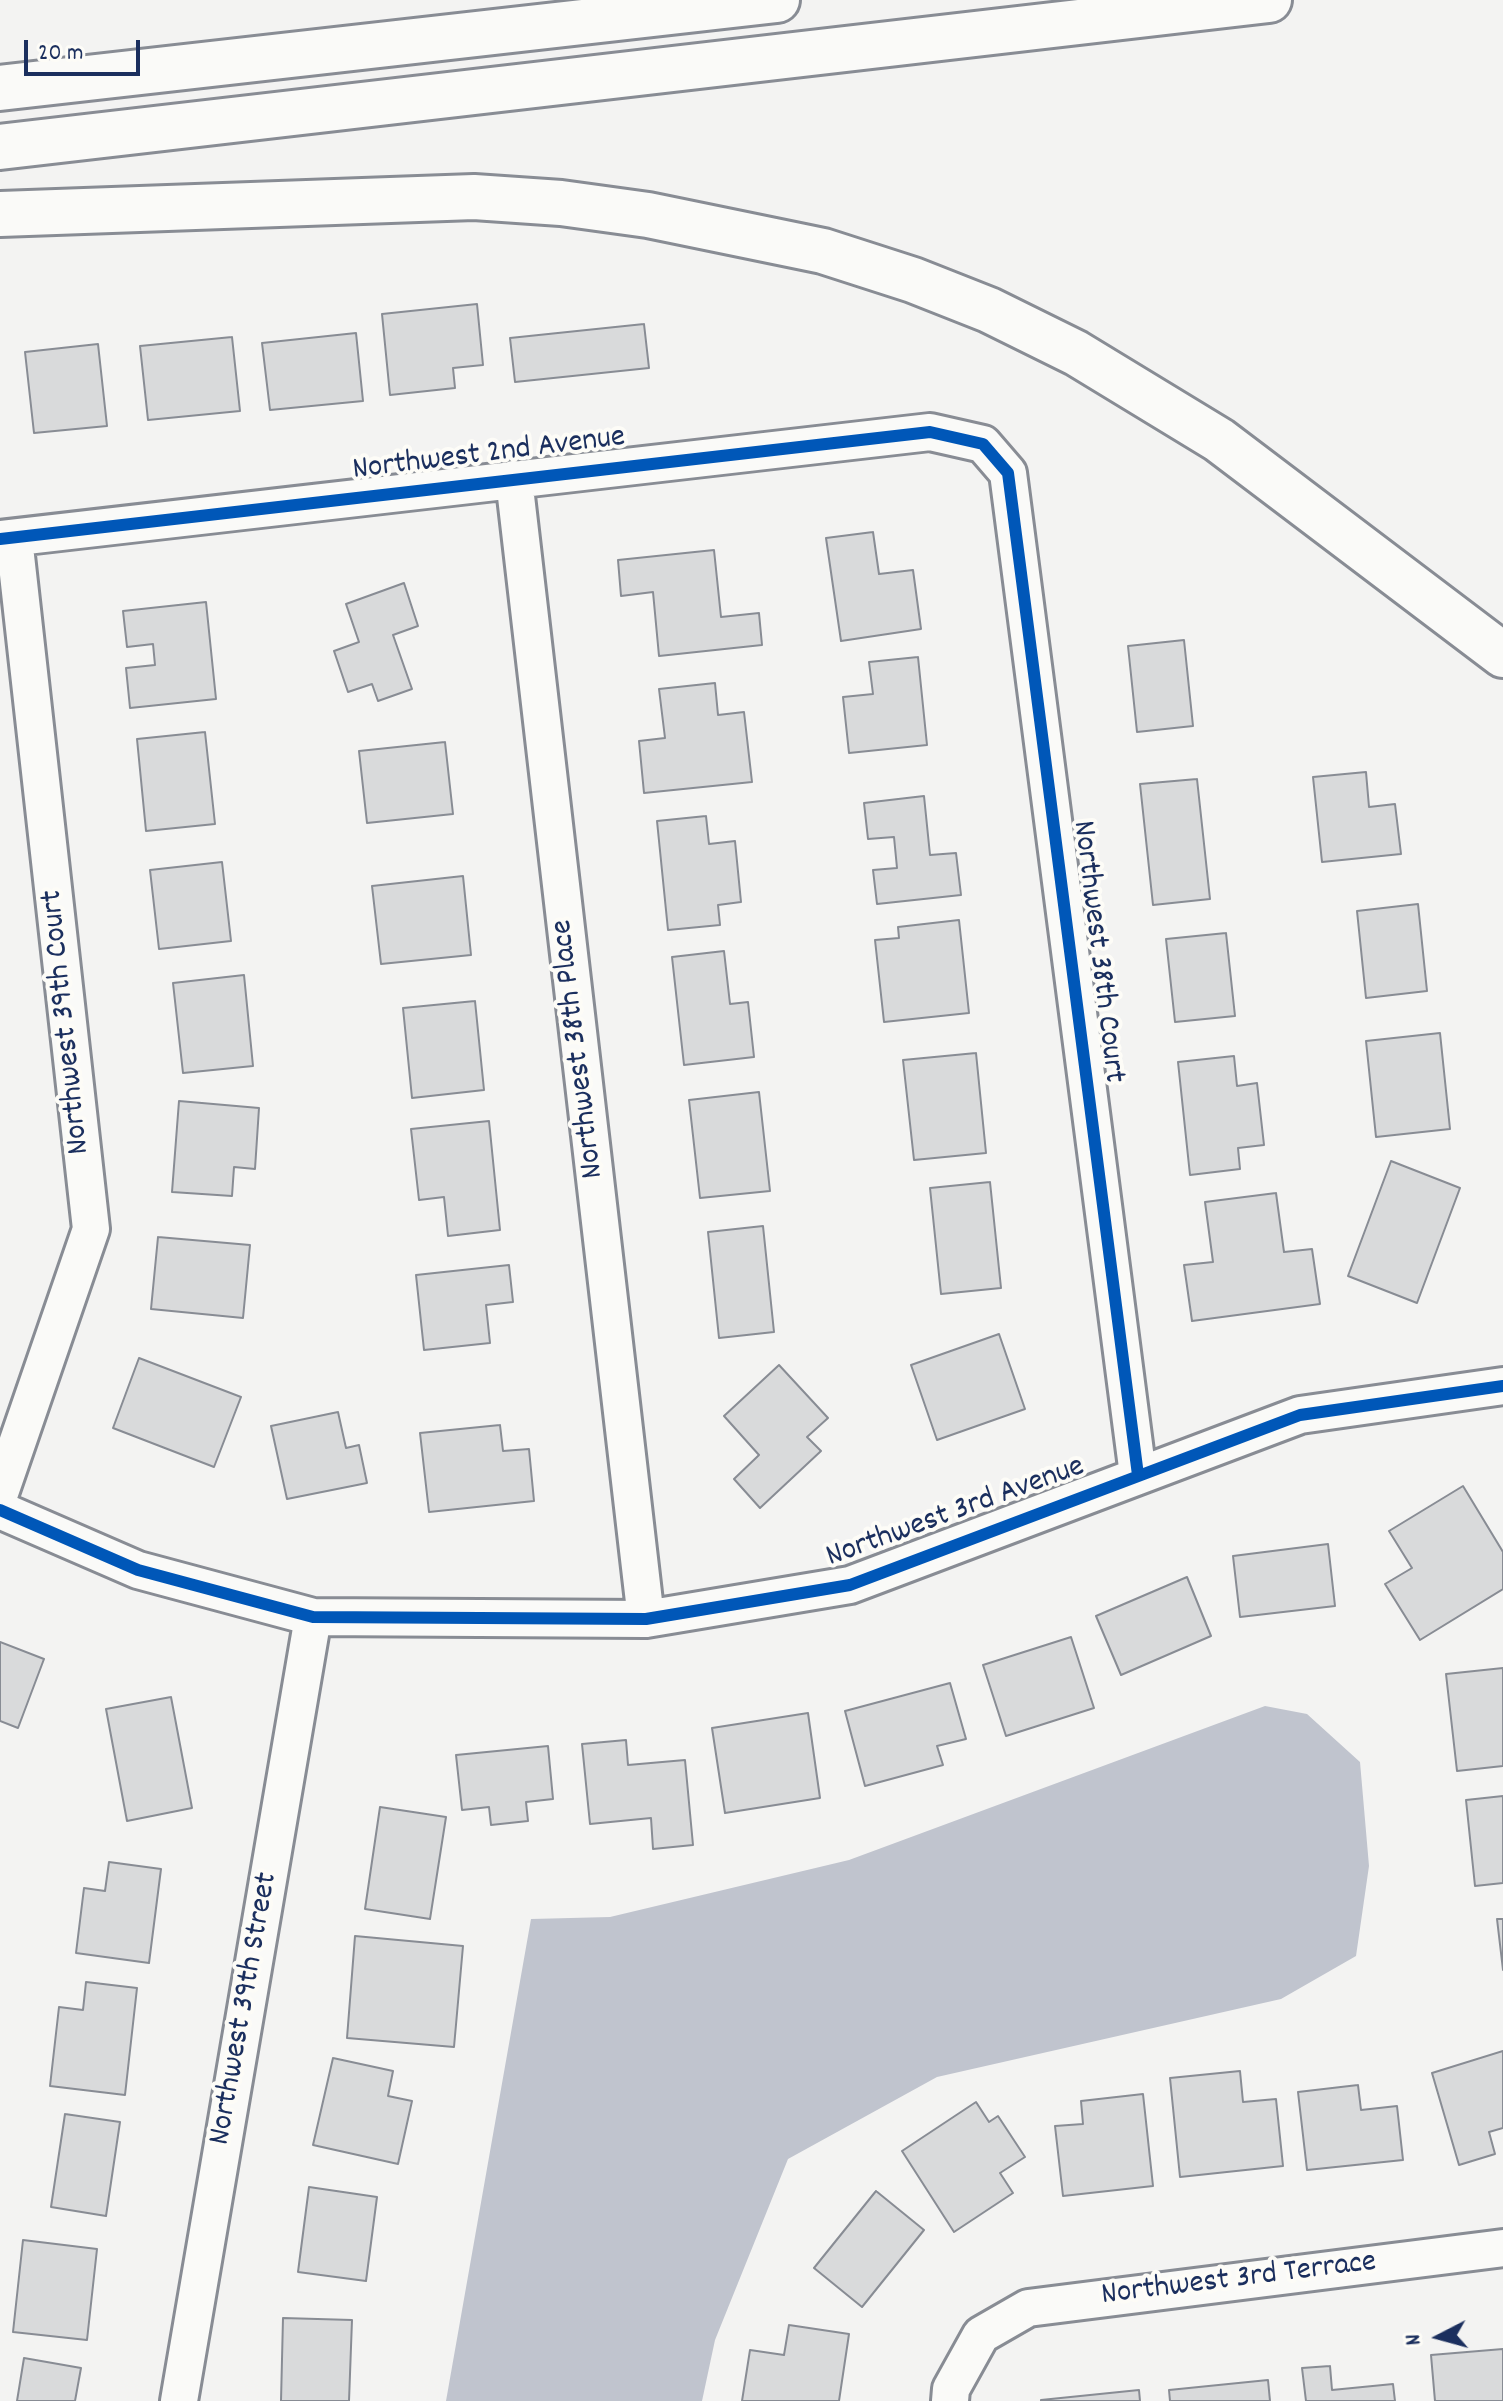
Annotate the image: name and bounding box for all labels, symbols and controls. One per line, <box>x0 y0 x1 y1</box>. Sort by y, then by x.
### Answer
scale bar <box>28 24 144 74</box>
text: 20 m <box>38 37 84 71</box>
street label: Northwest 2nd Avenue <box>351 420 627 492</box>
street label: Northwest 38th Court <box>1061 819 1131 1085</box>
street label: Northwest 39th Court <box>35 888 101 1156</box>
street label: Northwest 38th Place <box>545 917 615 1181</box>
street label: Northwest 3rd Avenue <box>822 1450 1090 1578</box>
street label: Northwest 39th Street <box>203 1870 289 2148</box>
street label: Northwest 3rd Terrace <box>1099 2245 1379 2317</box>
north arrow <box>1399 2297 1479 2377</box>
text: N <box>1399 2333 1431 2347</box>

